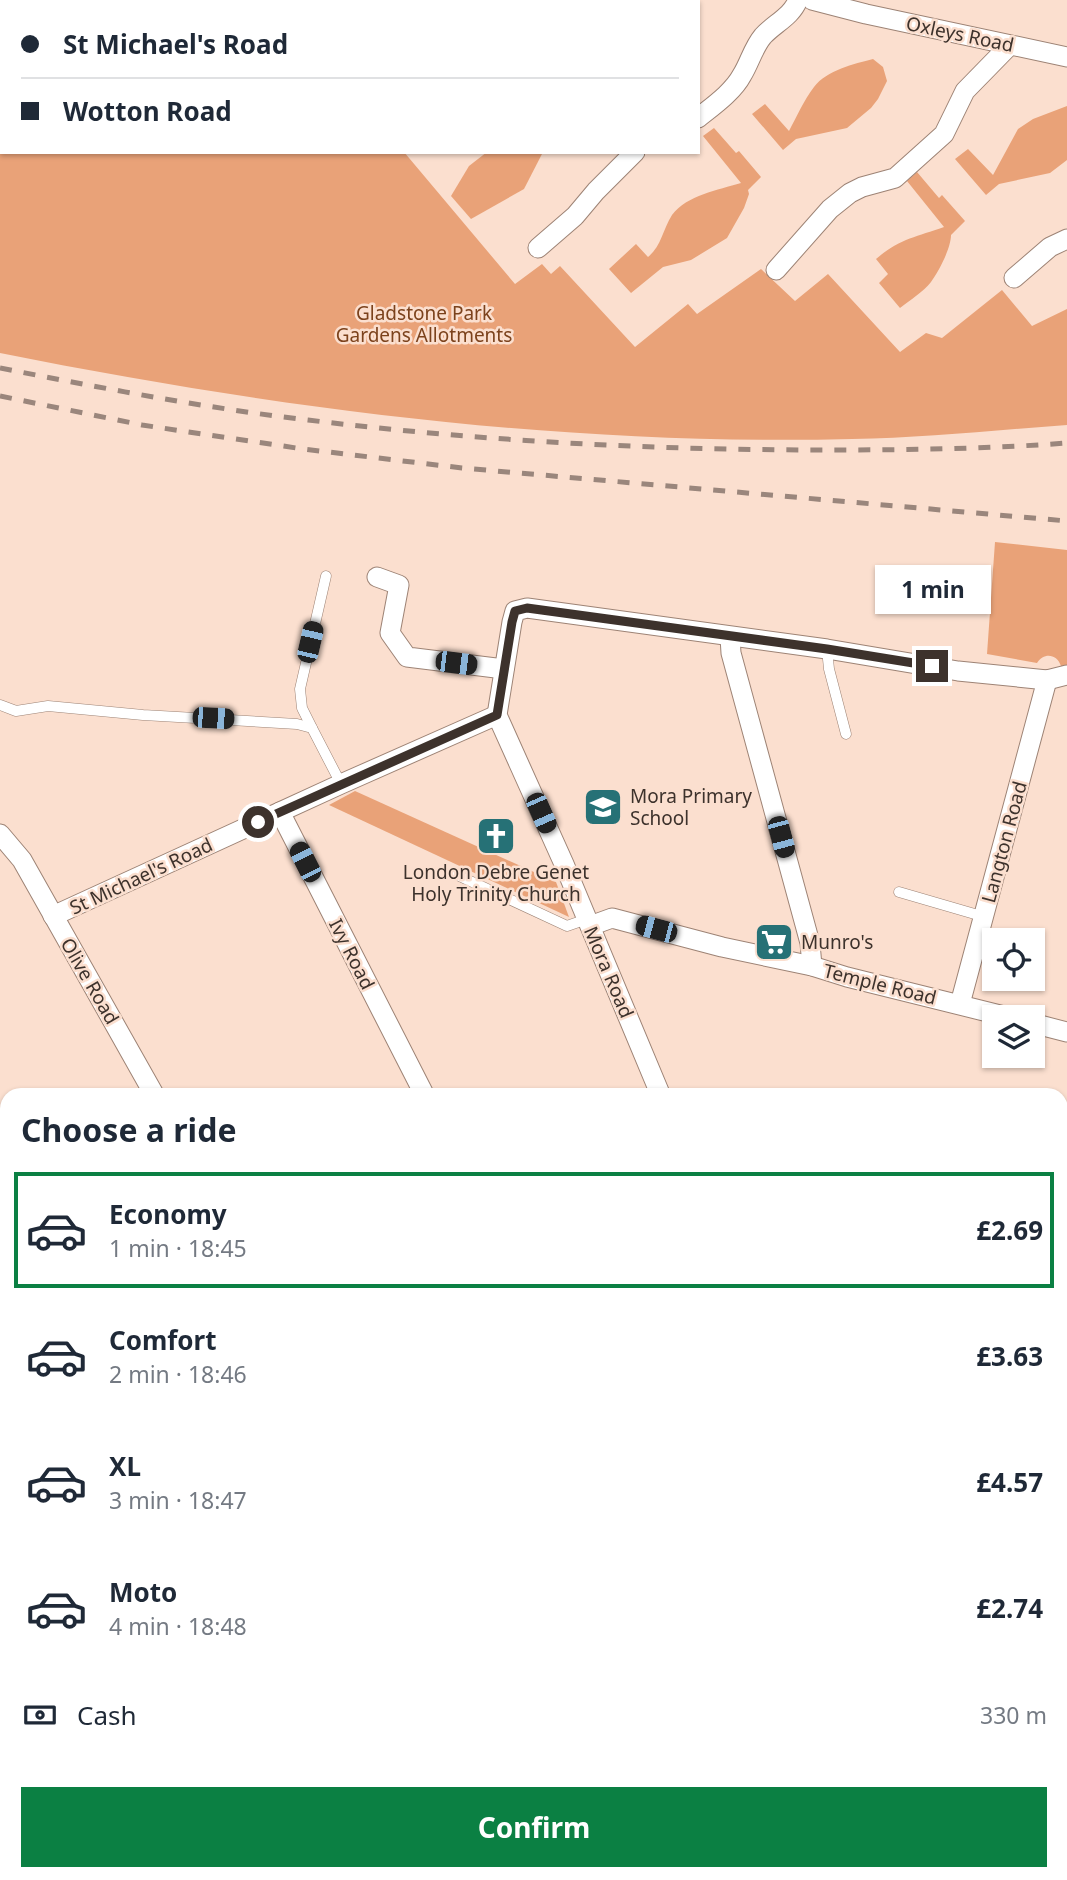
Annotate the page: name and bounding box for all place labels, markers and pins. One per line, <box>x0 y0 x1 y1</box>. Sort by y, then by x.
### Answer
place label: Mora Primary School <box>630 783 752 831</box>
school or university icon: Mora Primary School <box>582 786 624 828</box>
church icon: London Debre Genet Holy Trinity Church <box>475 815 517 857</box>
place label: London Debre Genet Holy Trinity Church <box>403 859 589 907</box>
supermarket icon: Munro's <box>753 921 795 963</box>
place label: Munro's <box>801 929 873 955</box>

